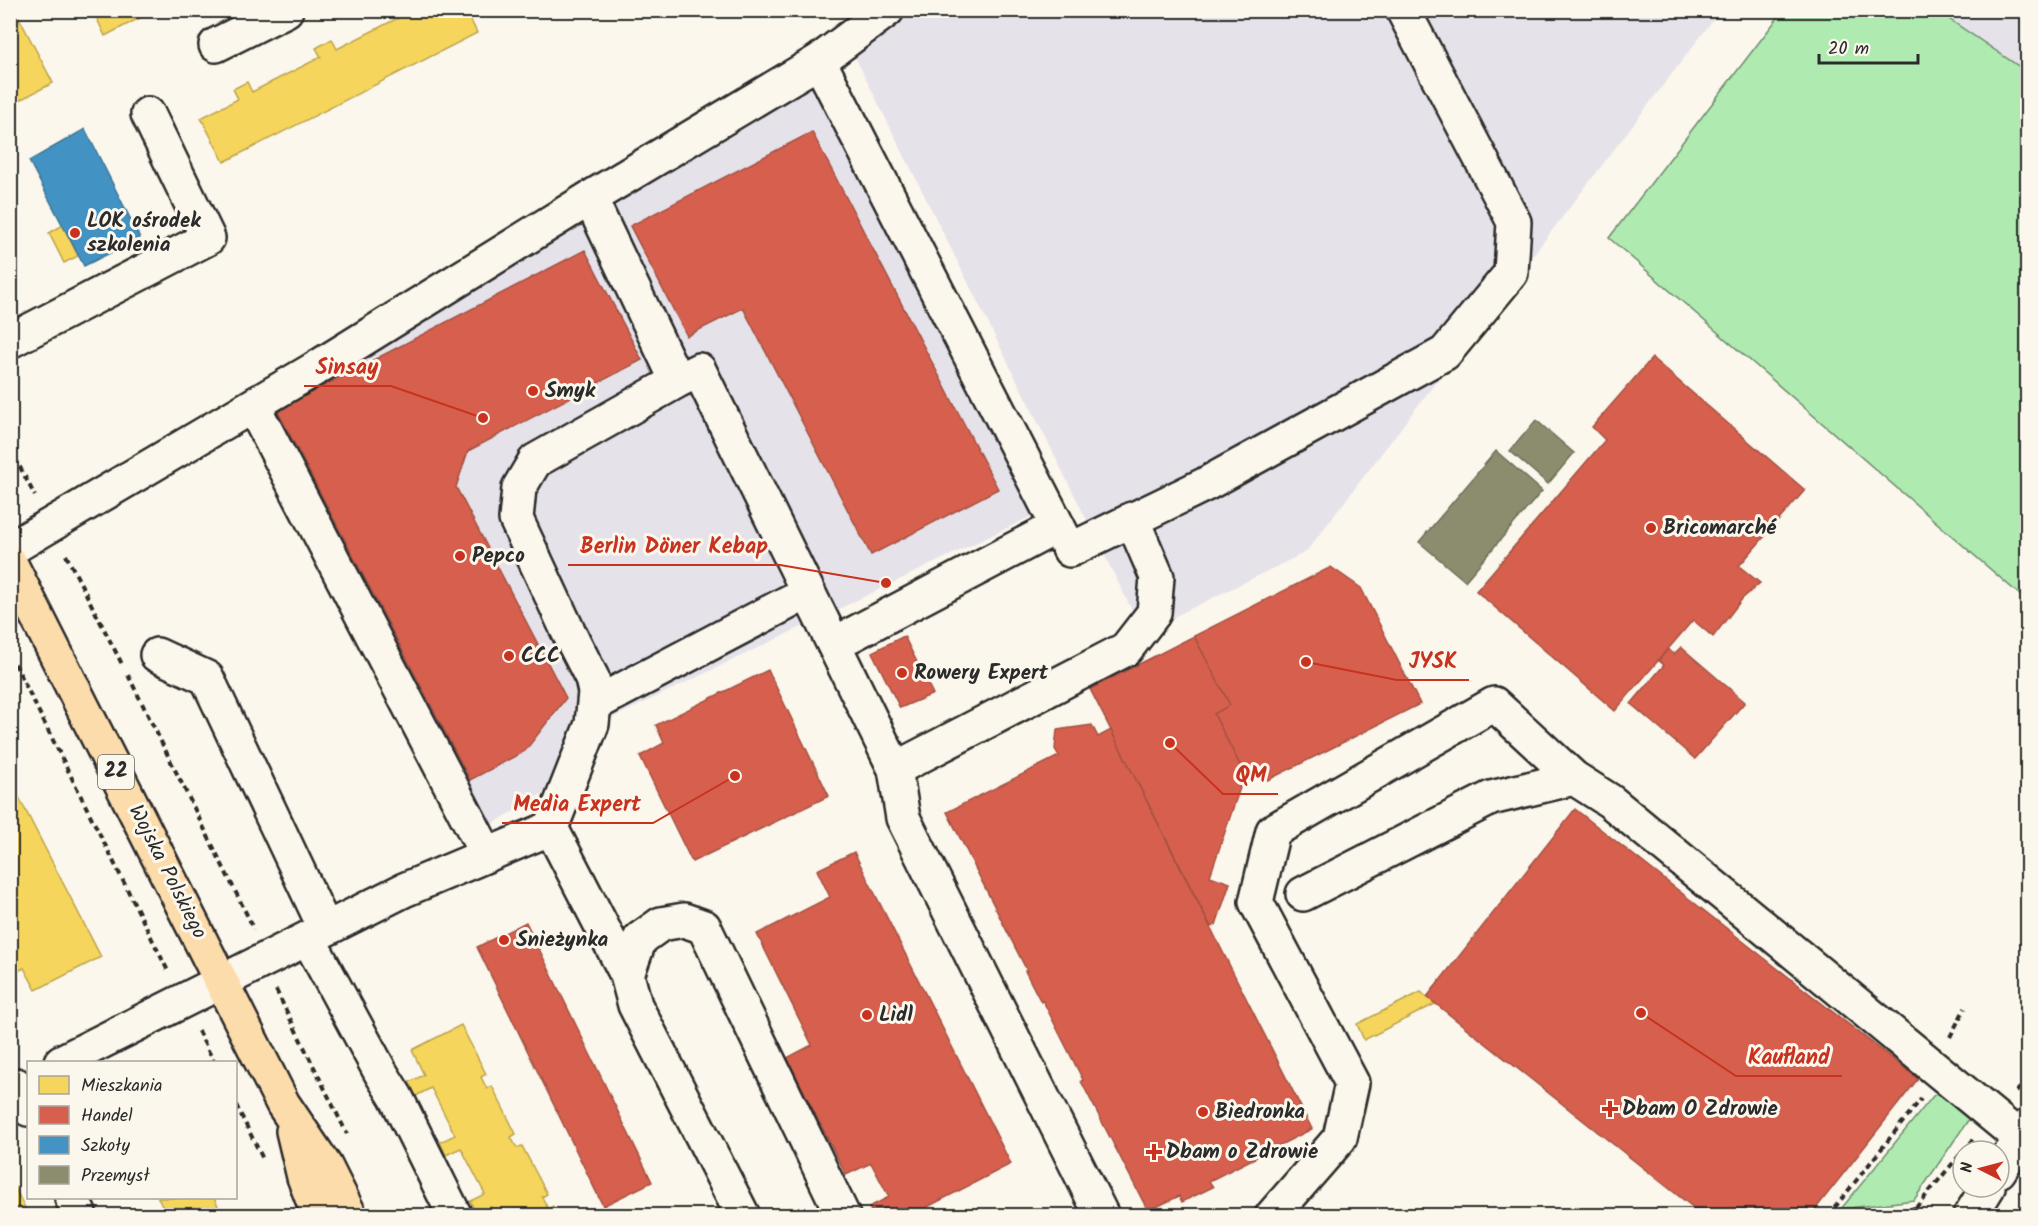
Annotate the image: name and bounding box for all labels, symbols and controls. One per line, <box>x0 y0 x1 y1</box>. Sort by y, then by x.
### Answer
scale bar <box>1819 27 1918 65</box>
text: 20 m <box>1828 35 1869 64</box>
place label: LOK ośrodek szkolenia <box>87 205 201 262</box>
marker: LOK ośrodek szkolenia <box>68 226 82 240</box>
callout: Sinsay <box>304 346 391 386</box>
text: Sinsay <box>316 351 379 386</box>
place label: Smyk <box>545 375 596 408</box>
marker: Smyk <box>526 384 540 398</box>
place label: Bricomarché <box>1663 512 1778 545</box>
marker: Bricomarché <box>1644 521 1658 535</box>
callout: Berlin Döner Kebap <box>568 525 780 565</box>
text: Berlin Döner Kebap <box>580 530 768 565</box>
place label: Pepco <box>472 540 525 573</box>
marker: Pepco <box>453 549 467 563</box>
place label: CCC <box>521 640 560 673</box>
callout: JYSK <box>1397 640 1469 680</box>
text: JYSK <box>1409 645 1457 680</box>
marker: CCC <box>502 649 516 663</box>
place label: Rowery Expert <box>914 657 1049 690</box>
marker: Rowery Expert <box>895 666 909 680</box>
callout: QM <box>1223 754 1278 794</box>
road number: 22 <box>98 755 134 789</box>
text: QM <box>1235 759 1267 794</box>
callout: Media Expert <box>502 783 653 823</box>
text: Media Expert <box>513 788 642 823</box>
street label: Wojska Polskiego <box>119 799 215 945</box>
place label: Snieżynka <box>516 924 608 957</box>
marker: Snieżynka <box>497 933 511 947</box>
place label: Lidl <box>879 999 913 1032</box>
marker: Lidl <box>860 1008 874 1022</box>
callout: Kaufland <box>1736 1036 1842 1076</box>
text: Kaufland <box>1748 1041 1831 1076</box>
legend <box>27 1061 237 1199</box>
text: Mieszkania <box>81 1072 162 1101</box>
place label: Dbam O Zdrowie <box>1622 1093 1778 1126</box>
place label: Biedronka <box>1215 1096 1305 1129</box>
text: Handel <box>81 1102 133 1131</box>
marker: Dbam O Zdrowie <box>1603 1102 1617 1116</box>
marker: Biedronka <box>1196 1105 1210 1119</box>
text: Szkoły <box>81 1132 131 1161</box>
place label: Dbam o Zdrowie <box>1166 1136 1318 1169</box>
north arrow <box>1951 1139 2011 1199</box>
marker: Dbam o Zdrowie <box>1147 1145 1161 1159</box>
text: N <box>1955 1161 1981 1174</box>
text: Przemysł <box>81 1162 150 1191</box>

